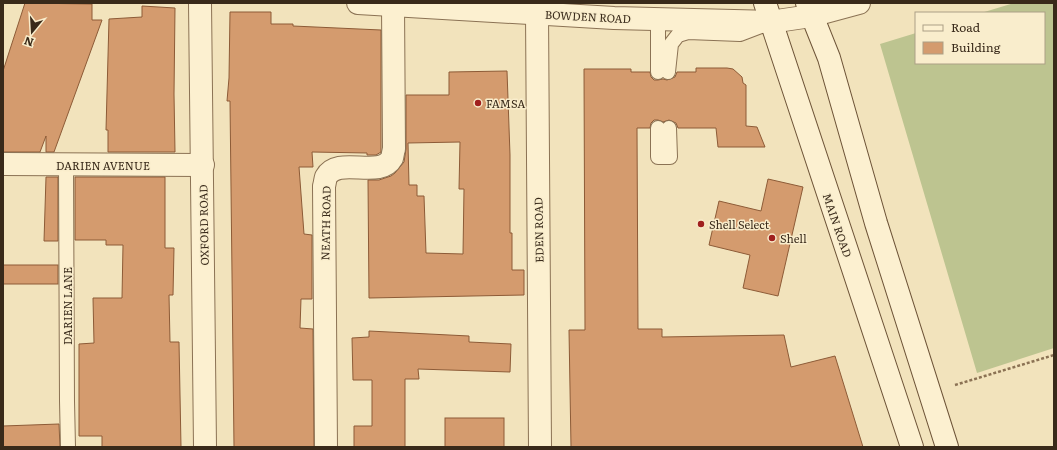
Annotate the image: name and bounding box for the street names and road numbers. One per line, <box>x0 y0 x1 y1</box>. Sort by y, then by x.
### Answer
street label: BOWDEN ROAD <box>545 6 631 26</box>
street label: DARIEN AVENUE <box>56 157 150 173</box>
street label: OXFORD ROAD <box>194 184 212 266</box>
street label: NEATH ROAD <box>316 186 334 260</box>
street label: MAIN ROAD <box>820 191 856 259</box>
street label: EDEN ROAD <box>529 197 547 263</box>
street label: DARIEN LANE <box>59 267 75 345</box>

